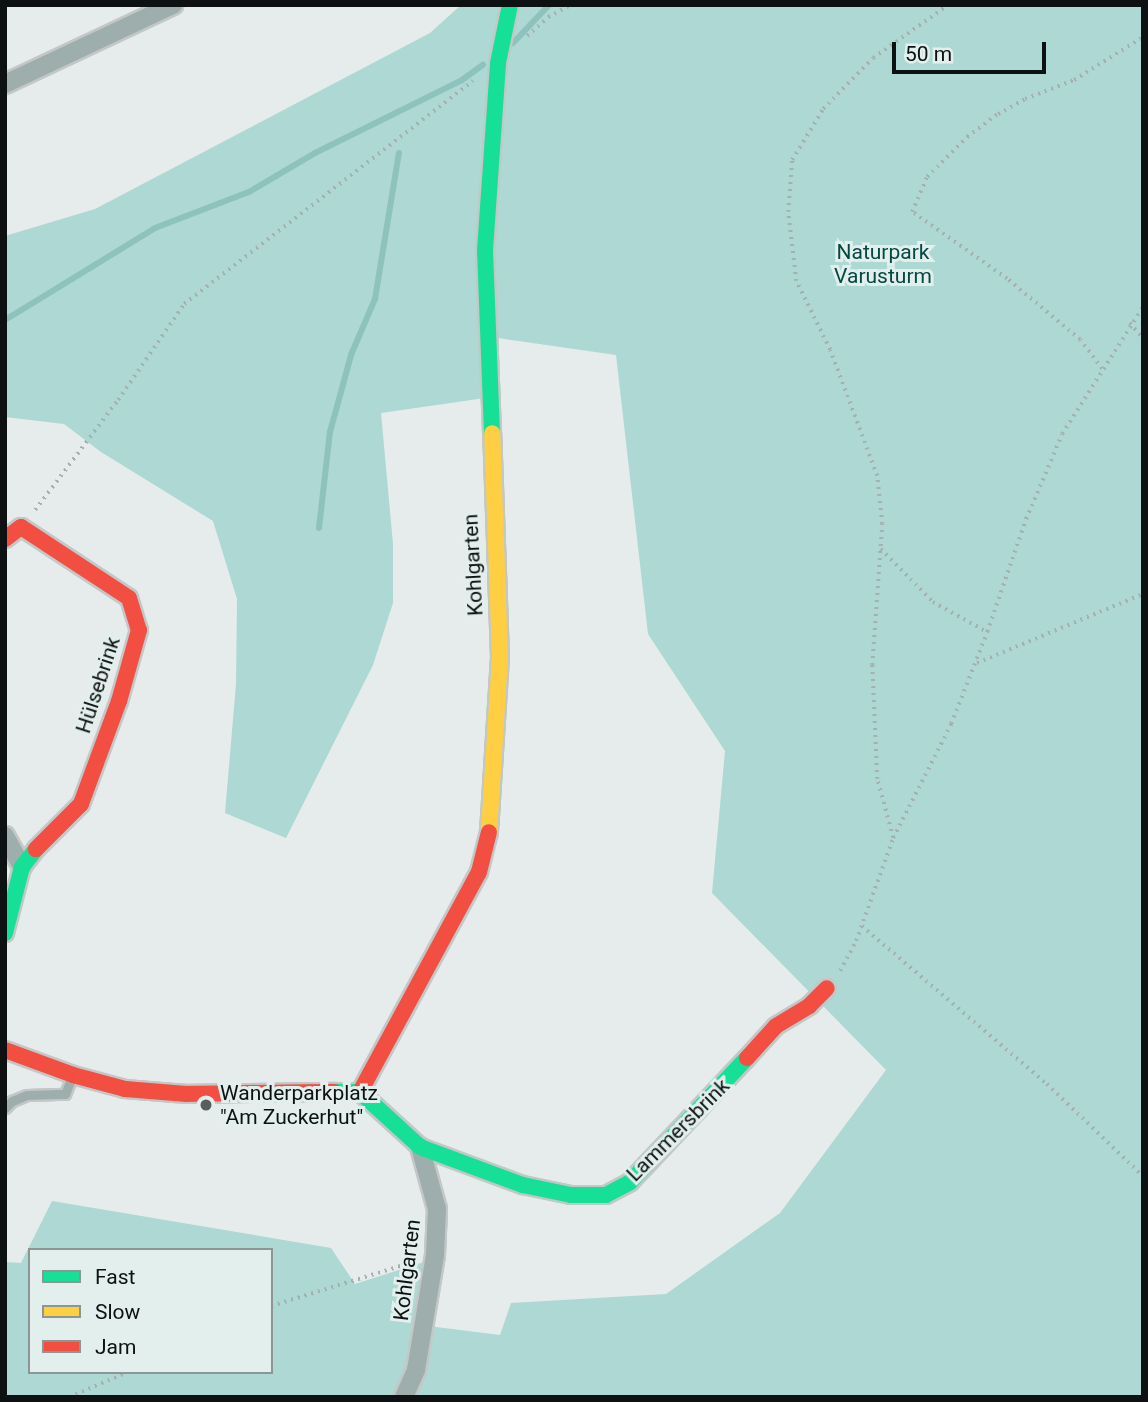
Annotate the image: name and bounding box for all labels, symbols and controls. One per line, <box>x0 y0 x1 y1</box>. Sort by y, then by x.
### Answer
scale bar <box>896 28 1050 72</box>
text: 50 m <box>905 42 952 66</box>
park label: Naturpark Varusturm <box>834 239 932 289</box>
street label: Kohlgarten <box>458 513 488 617</box>
street label: Hülsebrink <box>71 634 125 736</box>
street label: Lammersbrink <box>621 1073 735 1187</box>
place label: Wanderparkplatz "Am Zuckerhut" <box>220 1080 378 1130</box>
marker: Wanderparkplatz "Am Zuckerhut" <box>198 1097 214 1113</box>
street label: Kohlgarten <box>388 1218 426 1322</box>
legend <box>28 1248 273 1374</box>
text: Fast <box>95 1265 135 1289</box>
text: Slow <box>95 1300 140 1324</box>
text: Jam <box>95 1335 136 1359</box>

